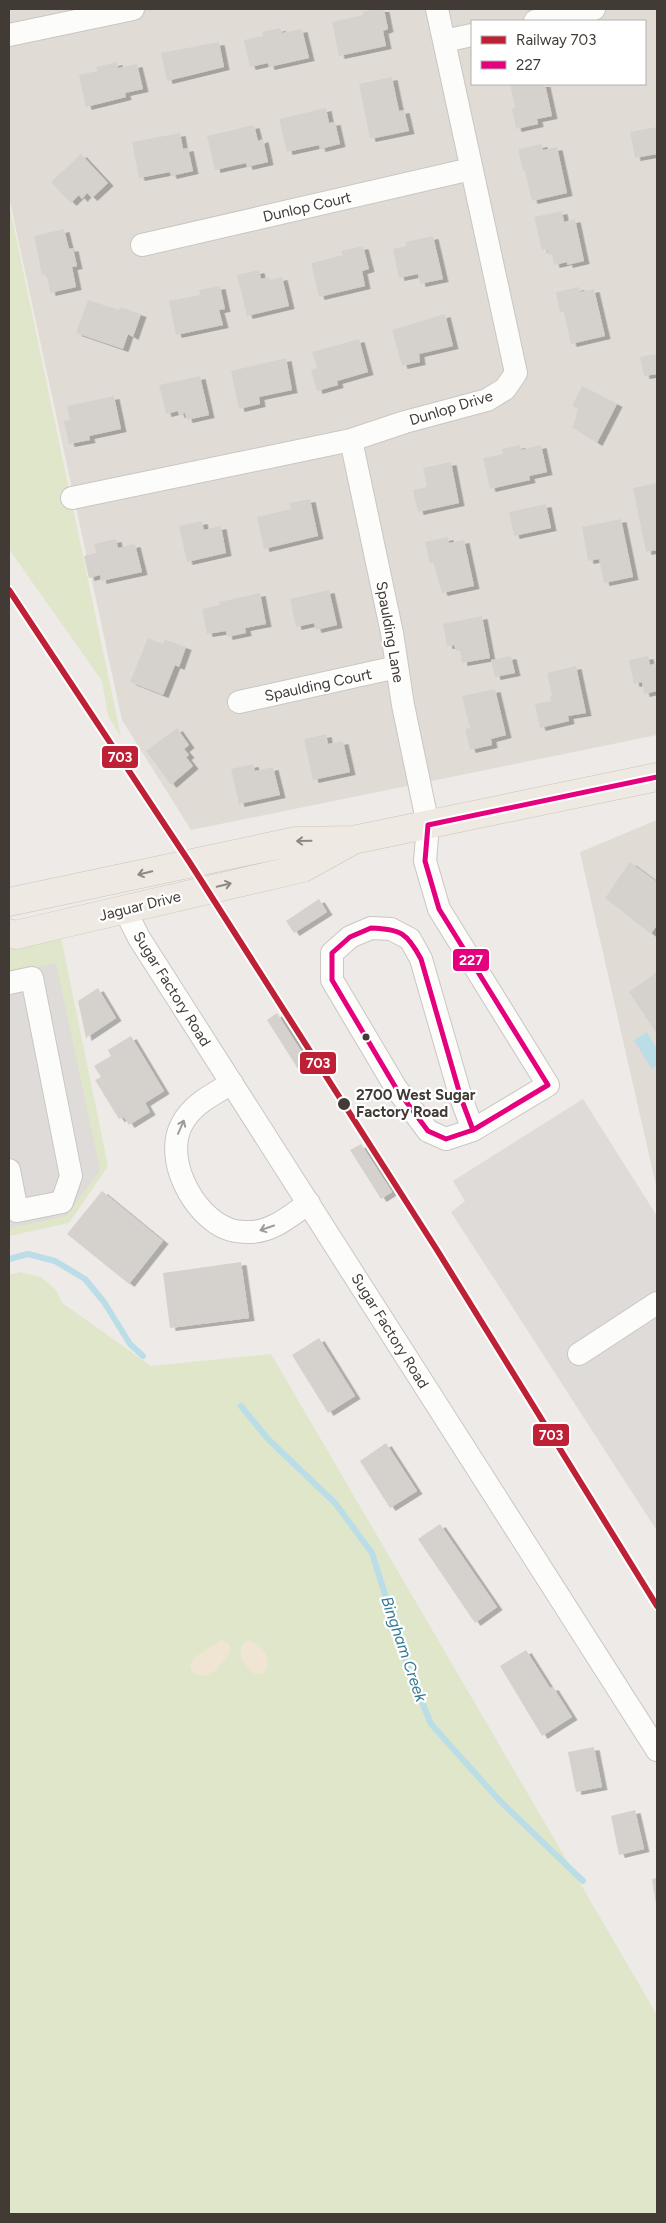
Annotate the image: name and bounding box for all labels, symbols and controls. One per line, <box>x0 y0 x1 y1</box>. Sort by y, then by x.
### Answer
legend <box>471 20 646 85</box>
text: Railway 703 <box>516 31 596 49</box>
text: 227 <box>516 56 541 74</box>
street label: Dunlop Court <box>261 188 353 226</box>
street label: Dunlop Drive <box>407 387 495 429</box>
street label: Spaulding Lane <box>372 580 408 684</box>
street label: Spaulding Court <box>263 665 374 705</box>
line badge: 703 <box>101 745 139 769</box>
text: 703 <box>108 749 133 766</box>
one-way arrow <box>296 836 312 846</box>
one-way arrow <box>137 869 153 878</box>
one-way arrow <box>215 880 231 889</box>
street label: Jaguar Drive <box>97 887 183 925</box>
street label: Sugar Factory Road <box>129 928 215 1050</box>
line badge: 227 <box>452 948 490 972</box>
text: 227 <box>459 952 483 969</box>
unlabelled marker <box>361 1032 371 1042</box>
line badge: 703 <box>299 1051 337 1075</box>
text: 703 <box>306 1055 331 1072</box>
place label: 2700 West Sugar Factory Road <box>356 1086 476 1121</box>
marker: 2700 West Sugar Factory Road <box>336 1096 352 1112</box>
one-way arrow <box>176 1120 186 1135</box>
one-way arrow <box>260 1224 275 1233</box>
street label: Sugar Factory Road <box>347 1270 433 1392</box>
line badge: 703 <box>532 1423 570 1447</box>
text: 703 <box>539 1427 564 1444</box>
water label: Bingham Creek <box>377 1594 431 1705</box>

